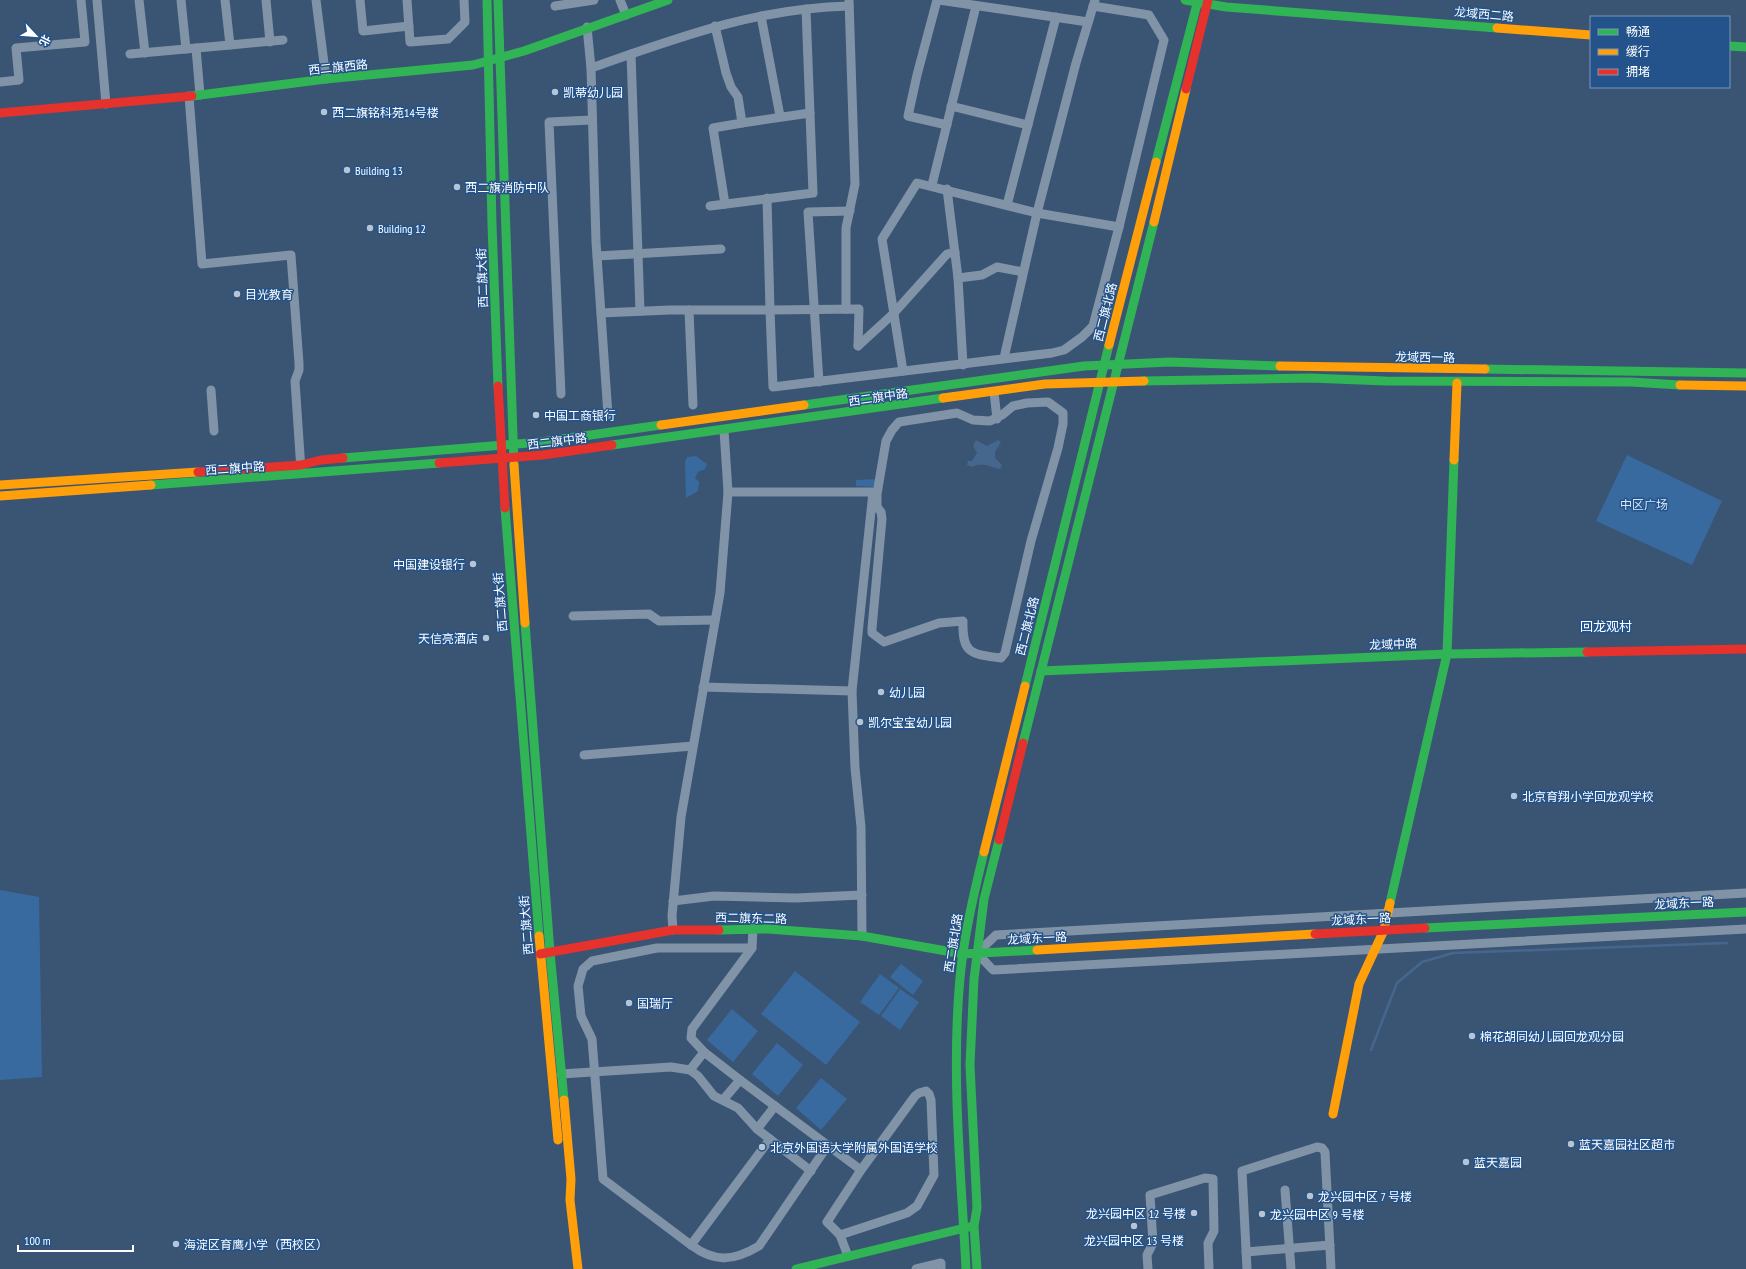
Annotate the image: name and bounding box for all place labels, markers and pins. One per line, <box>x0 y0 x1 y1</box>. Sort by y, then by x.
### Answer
place label: 凯蒂幼儿园 <box>563 85 623 100</box>
marker: 凯蒂幼儿园 <box>550 87 560 97</box>
place label: 西二旗铭科苑14号楼 <box>332 105 439 120</box>
marker: 西二旗铭科苑14号楼 <box>319 107 329 117</box>
place label: Building 13 <box>355 163 403 178</box>
marker: Building 13 <box>342 165 352 175</box>
place label: 西二旗消防中队 <box>465 180 549 195</box>
marker: 西二旗消防中队 <box>452 182 462 192</box>
place label: Building 12 <box>378 221 426 236</box>
marker: Building 12 <box>365 223 375 233</box>
place label: 目光教育 <box>245 287 293 302</box>
marker: 目光教育 <box>232 289 242 299</box>
place label: 中国工商银行 <box>544 408 616 423</box>
marker: 中国工商银行 <box>531 410 541 420</box>
place label: 中国建设银行 <box>393 557 465 572</box>
marker: 中国建设银行 <box>468 559 478 569</box>
place label: 天信亮酒店 <box>418 631 478 646</box>
marker: 天信亮酒店 <box>481 633 491 643</box>
place label: 幼儿园 <box>889 685 925 700</box>
marker: 幼儿园 <box>876 687 886 697</box>
place label: 凯尔宝宝幼儿园 <box>868 715 952 730</box>
marker: 凯尔宝宝幼儿园 <box>855 717 865 727</box>
place label: 北京育翔小学回龙观学校 <box>1522 789 1654 804</box>
marker: 北京育翔小学回龙观学校 <box>1509 791 1519 801</box>
place label: 国瑞厅 <box>637 996 673 1011</box>
marker: 国瑞厅 <box>624 998 634 1008</box>
place label: 棉花胡同幼儿园回龙观分园 <box>1480 1029 1624 1044</box>
marker: 棉花胡同幼儿园回龙观分园 <box>1467 1031 1477 1041</box>
place label: 蓝天嘉园社区超市 <box>1579 1137 1675 1152</box>
marker: 蓝天嘉园社区超市 <box>1566 1139 1576 1149</box>
place label: 北京外国语大学附属外国语学校 <box>770 1140 938 1155</box>
marker: 北京外国语大学附属外国语学校 <box>757 1142 767 1152</box>
place label: 蓝天嘉园 <box>1474 1155 1522 1170</box>
marker: 蓝天嘉园 <box>1461 1157 1471 1167</box>
place label: 龙兴园中区 7 号楼 <box>1318 1189 1412 1204</box>
marker: 龙兴园中区 7 号楼 <box>1305 1191 1315 1201</box>
place label: 龙兴园中区 12 号楼 <box>1086 1206 1186 1221</box>
place label: 龙兴园中区 9 号楼 <box>1270 1207 1365 1222</box>
marker: 龙兴园中区 12 号楼 <box>1189 1208 1199 1218</box>
marker: 龙兴园中区 9 号楼 <box>1257 1209 1267 1219</box>
marker: 龙兴园中区 13 号楼 <box>1129 1221 1139 1231</box>
place label: 龙兴园中区 13 号楼 <box>1084 1233 1184 1248</box>
place label: 海淀区育鹰小学（西校区） <box>184 1237 328 1252</box>
marker: 海淀区育鹰小学（西校区） <box>171 1239 181 1249</box>

